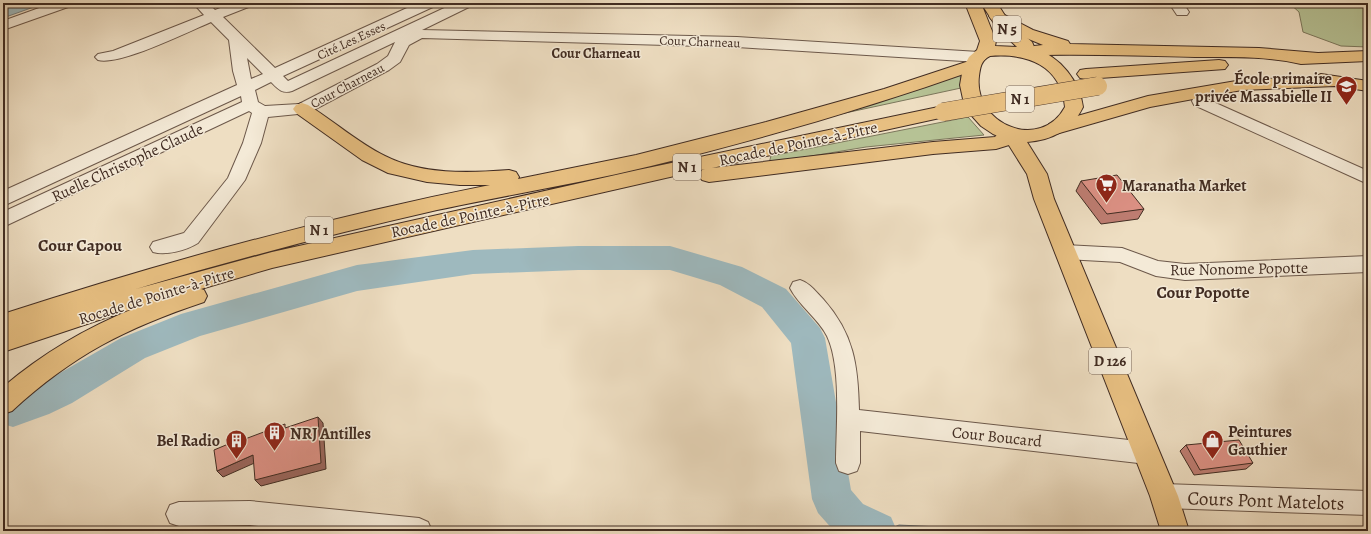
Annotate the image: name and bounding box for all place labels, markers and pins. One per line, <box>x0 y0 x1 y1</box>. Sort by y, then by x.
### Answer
place label: École primaire privée Massabielle II <box>1195 68 1332 108</box>
school or university icon: École primaire privée Massabielle II <box>1334 74 1360 107</box>
supermarket icon: Maranatha Market <box>1094 172 1120 205</box>
place label: Maranatha Market <box>1122 175 1247 197</box>
building icon: NRJ Antilles <box>262 420 288 453</box>
place label: Peintures Gauthier <box>1228 421 1292 461</box>
place label: NRJ Antilles <box>290 423 371 445</box>
building icon: Bel Radio <box>223 427 249 460</box>
shop icon: Peintures Gauthier <box>1200 427 1226 460</box>
place label: Bel Radio <box>156 430 220 452</box>

